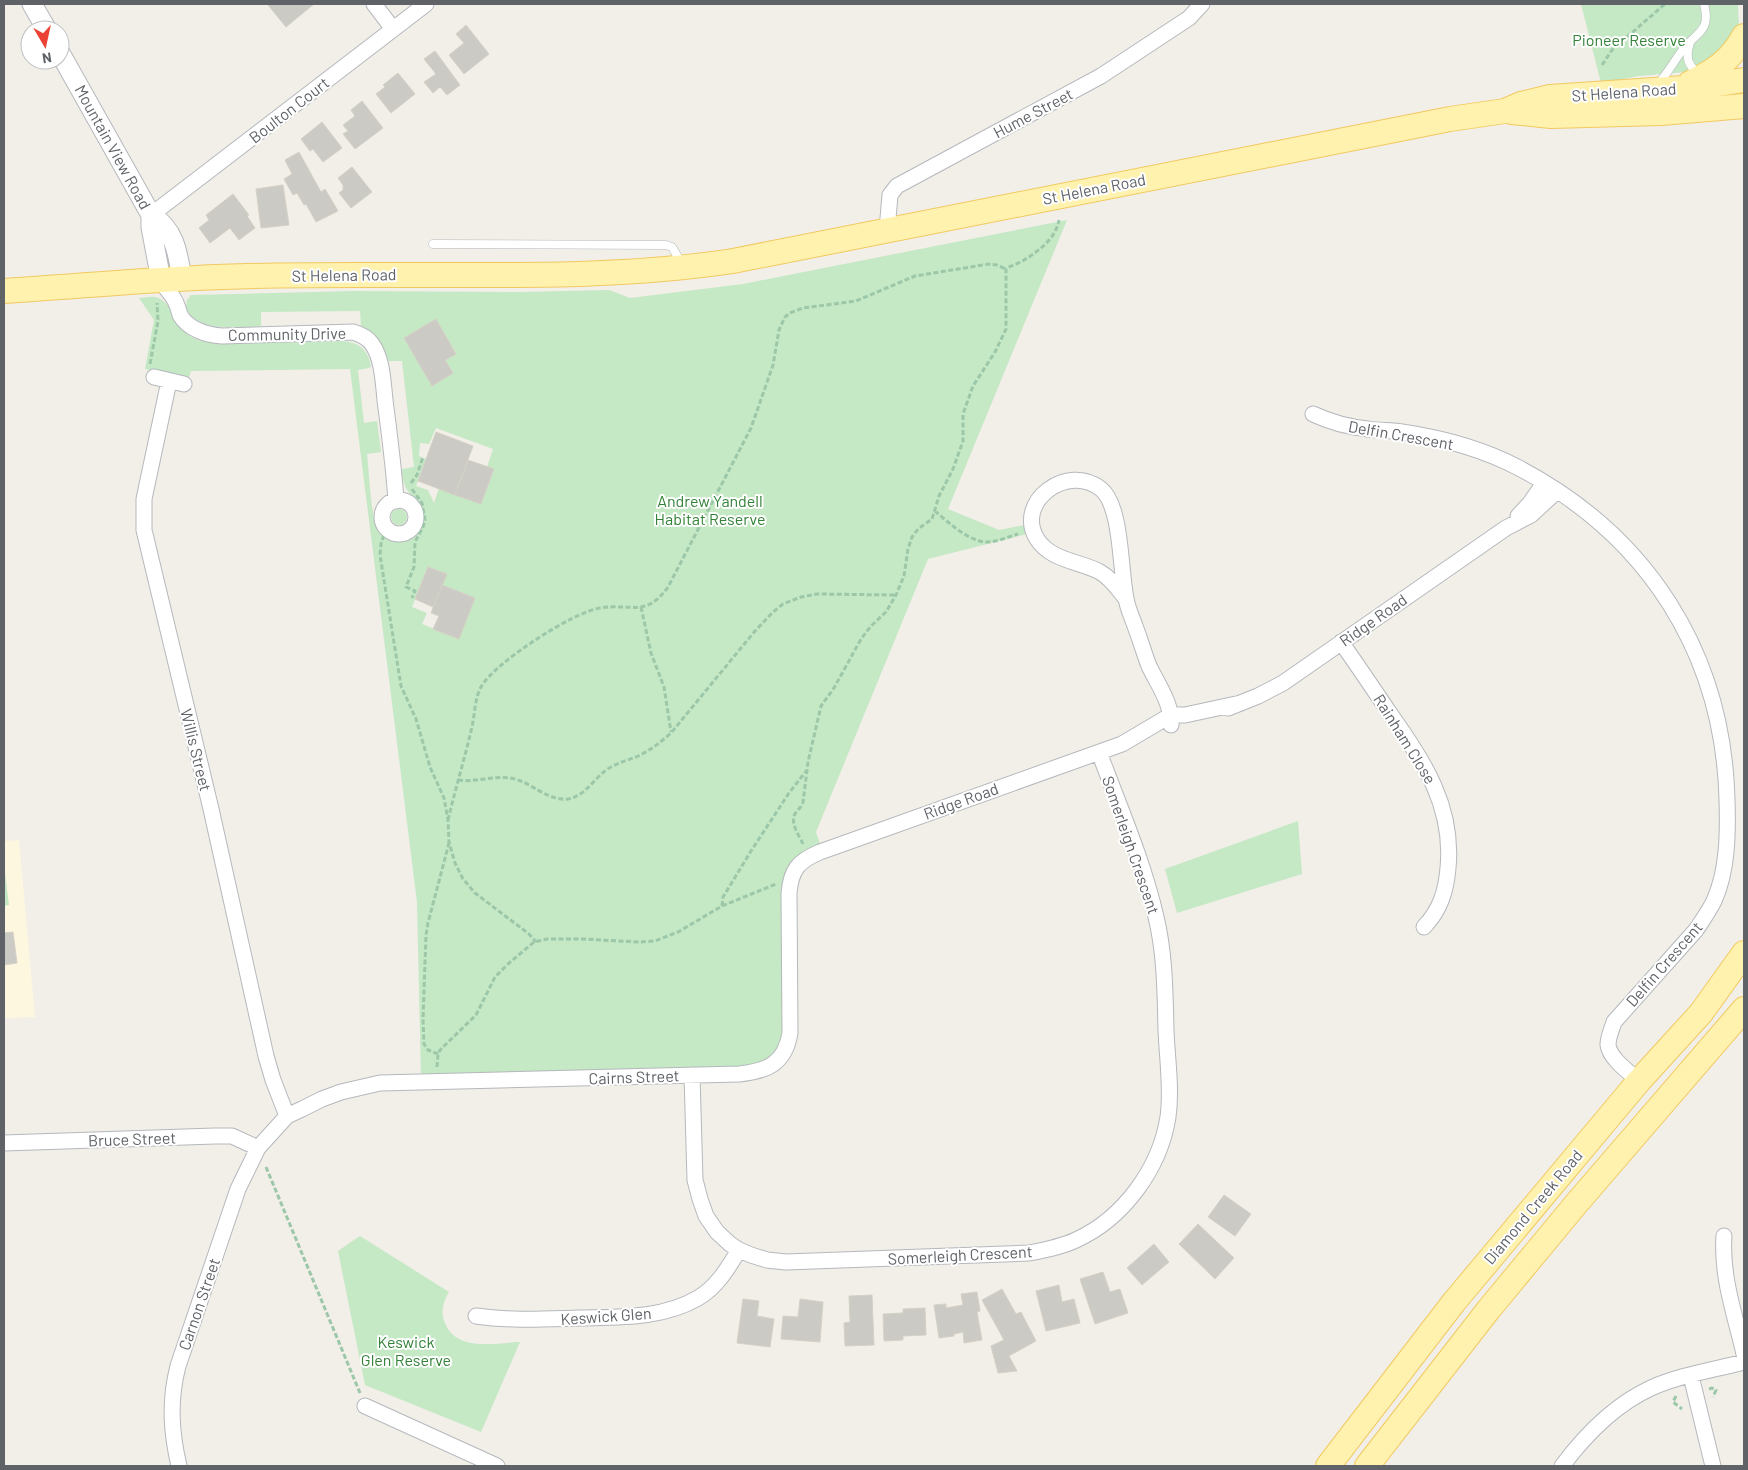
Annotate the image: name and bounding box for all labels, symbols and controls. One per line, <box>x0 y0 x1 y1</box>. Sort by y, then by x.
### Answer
north arrow <box>20 20 70 70</box>
park label: Pioneer Reserve <box>1572 30 1686 49</box>
text: N <box>41 49 53 67</box>
street label: Boulton Court <box>245 73 332 147</box>
street label: St Helena Road <box>1571 78 1677 105</box>
street label: Mountain View Road <box>71 81 155 212</box>
street label: Hume Street <box>990 84 1076 142</box>
street label: St Helena Road <box>1041 169 1147 208</box>
street label: St Helena Road <box>291 264 397 285</box>
street label: Community Drive <box>228 323 346 344</box>
street label: Delfin Crescent <box>1347 416 1455 453</box>
park label: Andrew Yandell Habitat Reserve <box>655 491 765 528</box>
street label: Ridge Road <box>1335 589 1410 650</box>
street label: Rainham Close <box>1370 690 1441 787</box>
street label: Willis Street <box>177 707 216 793</box>
street label: Somerleigh Crescent <box>1099 773 1164 916</box>
street label: Ridge Road <box>921 778 1001 823</box>
street label: Delfin Crescent <box>1622 917 1706 1010</box>
street label: Cairns Street <box>588 1065 680 1088</box>
street label: Bruce Street <box>88 1127 176 1150</box>
street label: Diamond Creek Road <box>1479 1146 1586 1268</box>
street label: Somerleigh Crescent <box>887 1241 1033 1268</box>
street label: Carnon Street <box>174 1255 223 1352</box>
street label: Keswick Glen <box>560 1303 652 1328</box>
park label: Keswick Glen Reserve <box>361 1332 451 1369</box>

